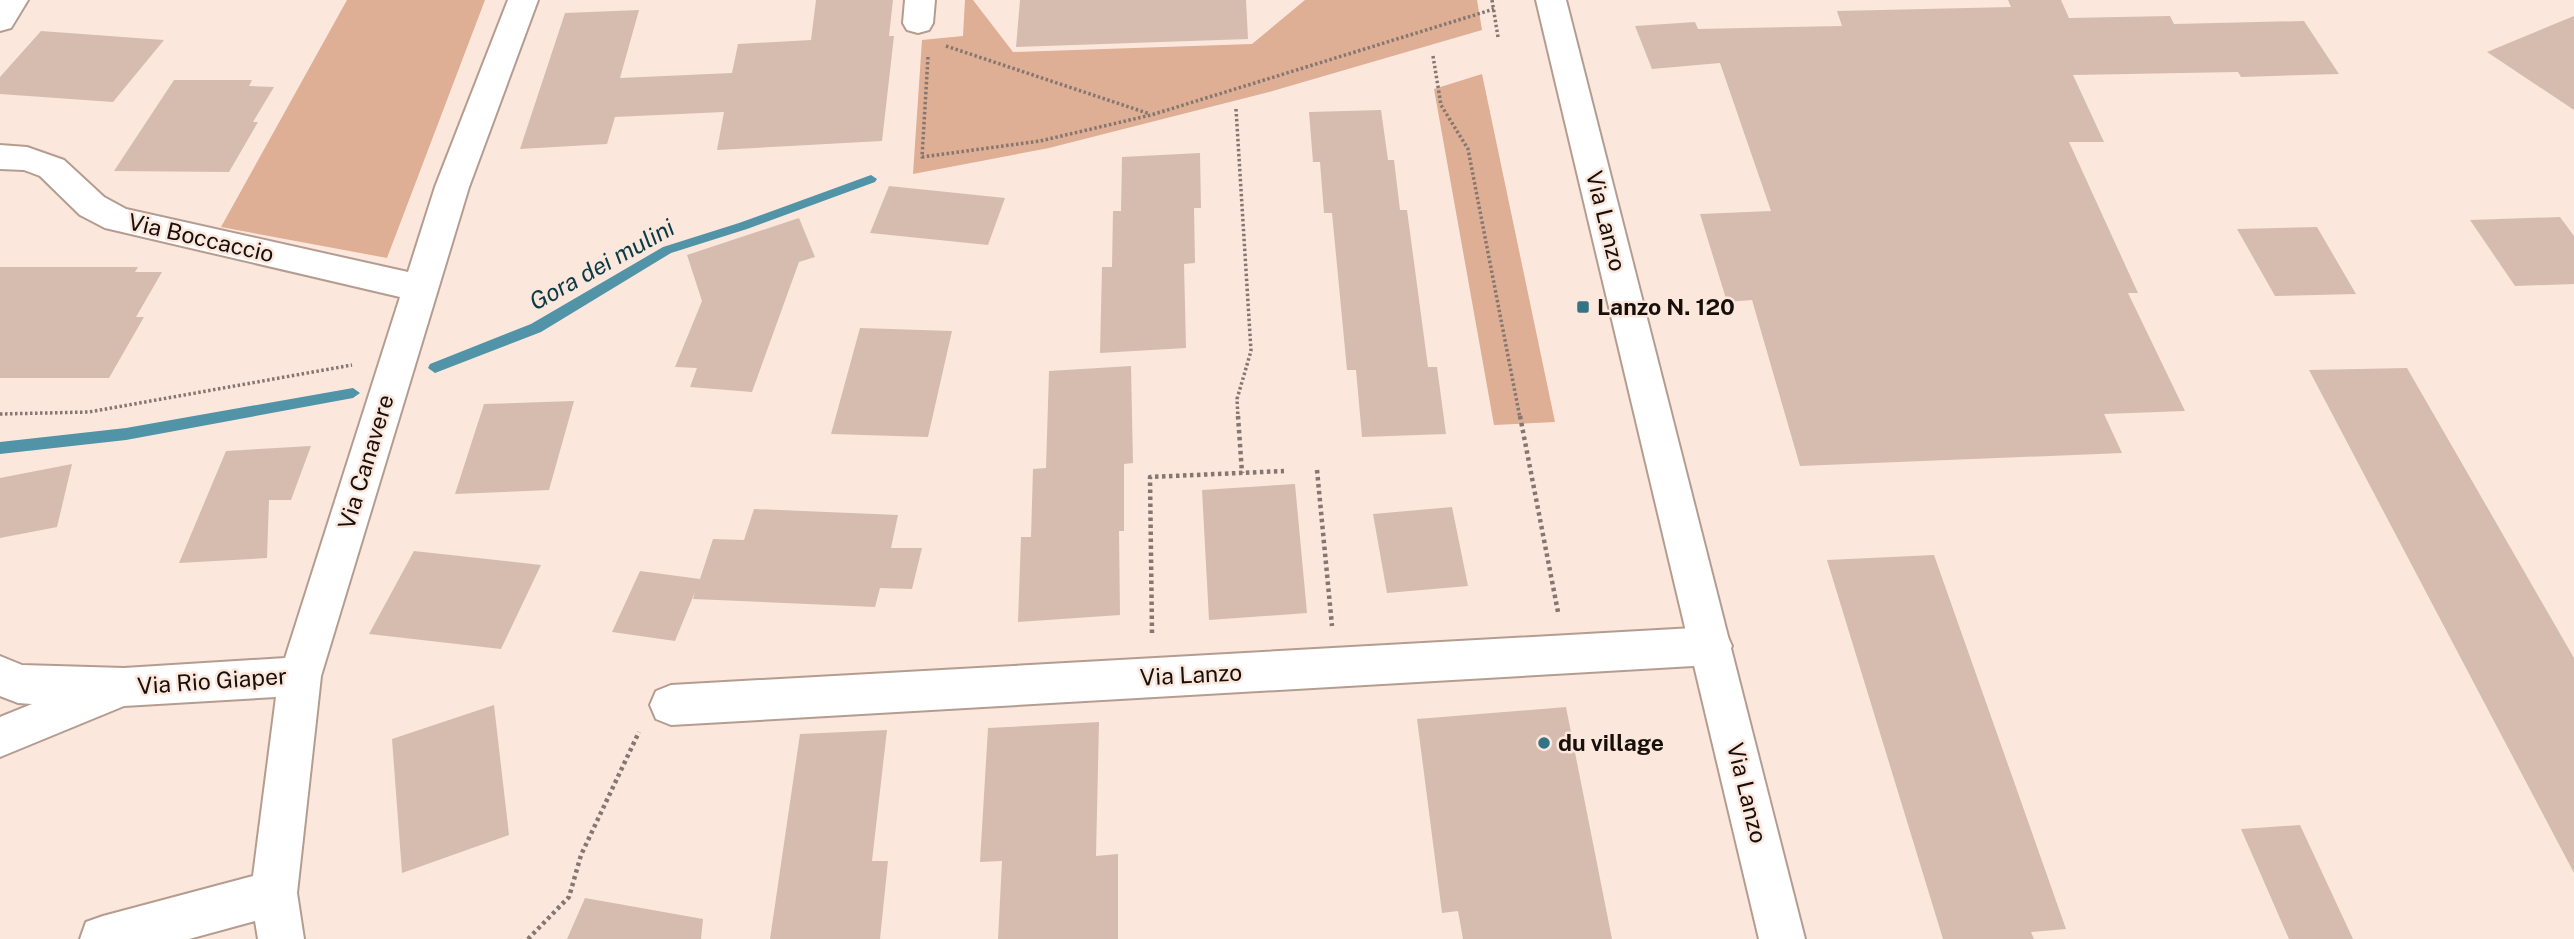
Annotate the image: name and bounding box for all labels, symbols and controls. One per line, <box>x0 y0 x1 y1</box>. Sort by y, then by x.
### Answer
street label: Via Lanzo <box>1581 168 1632 274</box>
street label: Via Boccaccio <box>126 208 277 267</box>
water label: Gora dei mulini <box>524 213 679 315</box>
place label: Lanzo N. 120 <box>1597 293 1735 320</box>
marker: Lanzo N. 120 <box>1575 299 1591 315</box>
street label: Via Canavere <box>332 391 399 533</box>
street label: Via Lanzo <box>1139 658 1243 691</box>
street label: Via Rio Giaper <box>136 662 288 699</box>
place label: du village <box>1558 729 1664 756</box>
marker: du village <box>1536 735 1552 751</box>
street label: Via Lanzo <box>1722 740 1773 846</box>

